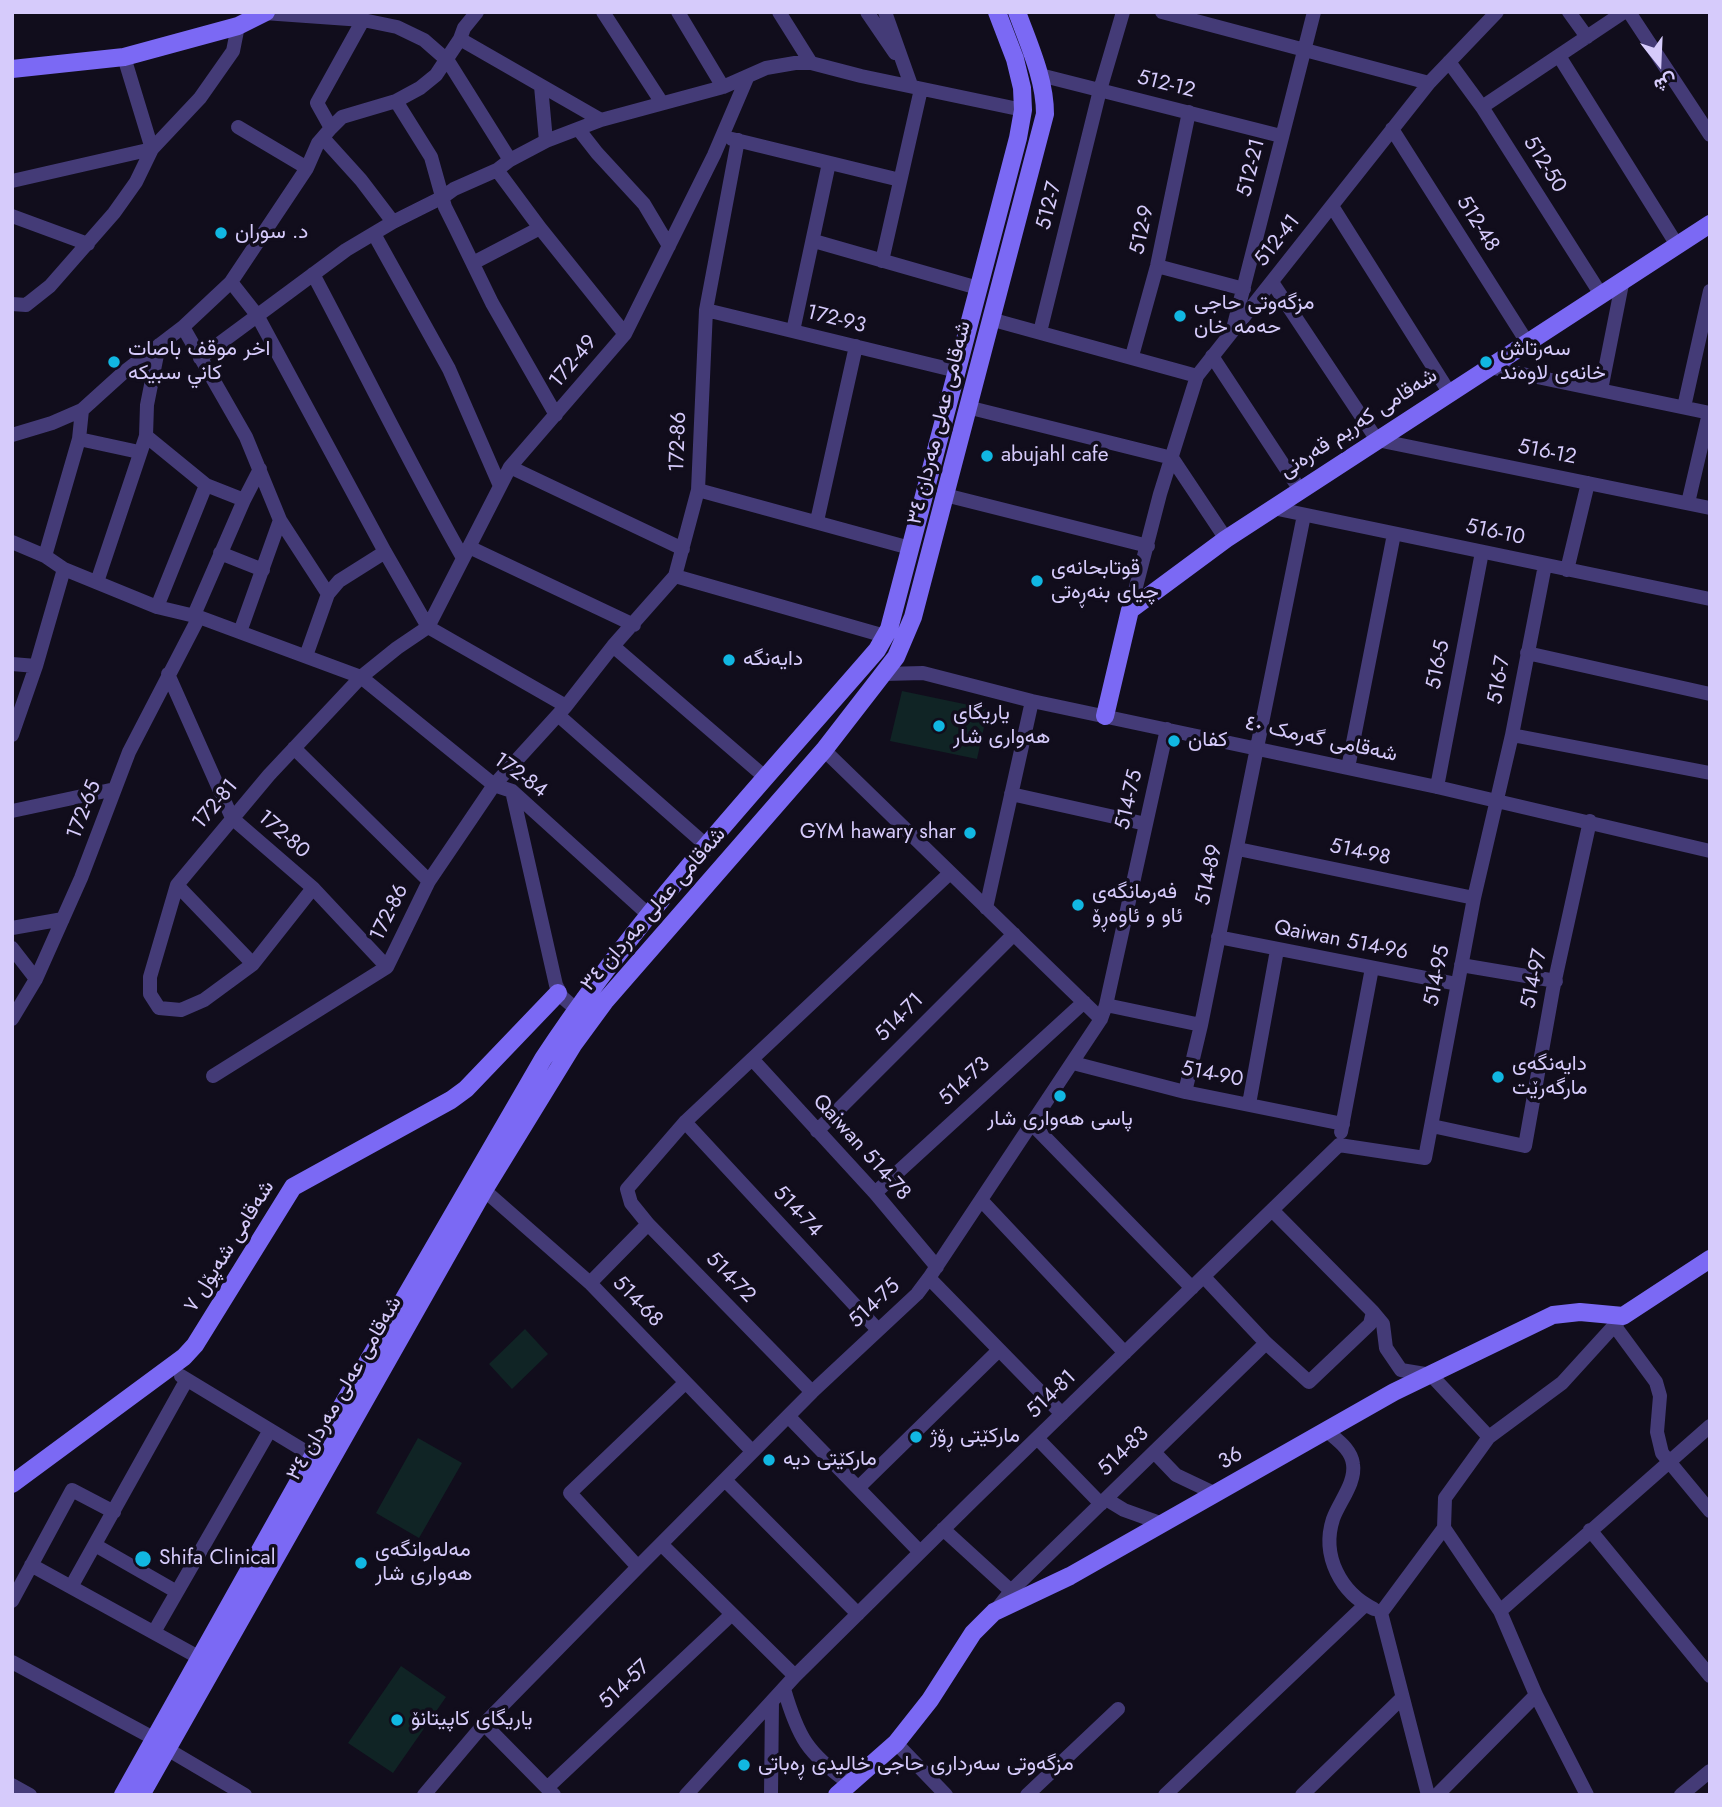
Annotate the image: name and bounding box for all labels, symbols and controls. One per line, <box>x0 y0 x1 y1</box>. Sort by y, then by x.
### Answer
north arrow <box>1624 28 1694 98</box>
street label: 512-12 <box>1134 66 1198 104</box>
text: ش <box>1651 67 1681 100</box>
street label: 512-50 <box>1517 132 1571 198</box>
street label: 512-21 <box>1233 136 1271 200</box>
street label: 512-7 <box>1032 179 1068 233</box>
street label: 512-48 <box>1450 191 1504 257</box>
street label: 512-9 <box>1126 203 1160 257</box>
street label: 512-41 <box>1250 210 1306 272</box>
place label: د. سوران <box>235 220 308 246</box>
marker: د. سوران <box>213 225 229 241</box>
place label: مزگەوتی حاجی حەمە خان <box>1194 291 1315 341</box>
street label: 172-93 <box>804 300 868 340</box>
marker: مزگەوتی حاجی حەمە خان <box>1172 308 1188 324</box>
street label: شەقامی عەلی مەردان ٣٤ <box>903 319 977 527</box>
street label: 172-49 <box>545 330 603 394</box>
place label: اخر موقف باصات كاني سبيكه <box>128 337 270 387</box>
place label: سەرتاش خانەی لاوەند <box>1500 337 1606 387</box>
marker: اخر موقف باصات كاني سبيكه <box>106 354 122 370</box>
marker: سەرتاش خانەی لاوەند <box>1478 354 1494 370</box>
street label: شەقامی کەریم قەرەنی <box>1275 364 1443 484</box>
street label: 172-86 <box>665 411 693 473</box>
street label: 516-12 <box>1516 435 1578 471</box>
place label: abujahl cafe <box>1001 443 1109 469</box>
marker: abujahl cafe <box>979 448 995 464</box>
street label: 516-10 <box>1463 514 1527 552</box>
place label: قوتابحانەی چیای بنەڕەتی <box>1051 556 1159 606</box>
marker: قوتابحانەی چیای بنەڕەتی <box>1029 573 1045 589</box>
street label: 516-5 <box>1422 638 1456 692</box>
place label: دایەنگە <box>743 647 803 673</box>
marker: دایەنگە <box>721 652 737 668</box>
street label: 516-7 <box>1483 654 1517 706</box>
place label: یاریگای هەواری شار <box>953 701 1050 751</box>
street label: شەقامی گەرمک ٤٠ <box>1243 712 1399 768</box>
marker: یاریگای هەواری شار <box>931 718 947 734</box>
place label: كفان <box>1188 728 1227 754</box>
marker: كفان <box>1166 733 1182 749</box>
street label: 172-84 <box>488 748 552 804</box>
street label: 514-75 <box>1111 768 1149 832</box>
street label: 172-81 <box>188 775 244 835</box>
street label: 172-65 <box>62 777 108 843</box>
street label: 172-80 <box>252 806 314 864</box>
place label: GYM hawary shar <box>800 820 956 846</box>
street label: شەقامی عەلی مەردان ٣٤ <box>576 823 732 997</box>
marker: GYM hawary shar <box>962 825 978 841</box>
street label: 514-98 <box>1327 834 1393 872</box>
street label: 514-89 <box>1191 842 1229 908</box>
street label: 172-86 <box>365 880 415 946</box>
place label: فەرمانگەی ئاو و ئاوەڕۆ <box>1092 880 1183 930</box>
marker: فەرمانگەی ئاو و ئاوەڕۆ <box>1070 897 1086 913</box>
street label: Qaiwan 514-96 <box>1272 916 1410 966</box>
street label: 514-95 <box>1420 943 1456 1009</box>
street label: 514-97 <box>1516 947 1554 1011</box>
street label: 514-71 <box>870 988 930 1048</box>
street label: 514-73 <box>934 1052 996 1112</box>
place label: دایەنگەی مارگەرێت <box>1512 1052 1587 1102</box>
street label: 514-90 <box>1179 1057 1245 1093</box>
marker: دایەنگەی مارگەرێت <box>1490 1069 1506 1085</box>
marker: پاسی هەواری شار <box>1052 1088 1068 1104</box>
street label: Qaiwan 514-78 <box>807 1090 915 1206</box>
place label: پاسی هەواری شار <box>987 1107 1133 1133</box>
street label: شەقامی شەپۆل ٧ <box>179 1176 281 1318</box>
street label: 514-74 <box>767 1181 827 1243</box>
street label: 514-72 <box>700 1247 760 1309</box>
street label: 514-68 <box>607 1271 667 1333</box>
street label: 514-75 <box>844 1274 906 1334</box>
street label: شەقامی عەلی مەردان ٣٤ <box>282 1292 408 1486</box>
street label: 514-81 <box>1022 1365 1082 1425</box>
street label: 514-83 <box>1093 1422 1155 1482</box>
place label: مارکێتی ڕۆژ <box>930 1424 1020 1450</box>
marker: مارکێتی ڕۆژ <box>908 1429 924 1445</box>
street label: 36 <box>1214 1442 1248 1476</box>
place label: مارکێتی دیە <box>783 1447 877 1473</box>
marker: مارکێتی دیە <box>761 1452 777 1468</box>
place label: مەلەوانگەی هەواری شار <box>375 1538 472 1588</box>
place label: Shifa Clinical <box>159 1546 276 1572</box>
marker: Shifa Clinical <box>133 1549 153 1569</box>
marker: مەلەوانگەی هەواری شار <box>353 1555 369 1571</box>
street label: 514-57 <box>594 1655 656 1715</box>
place label: یاریگای کاپیتانۆ <box>411 1707 533 1733</box>
marker: یاریگای کاپیتانۆ <box>389 1712 405 1728</box>
place label: مزگەوتی سەرداری حاجی خالیدی ڕەباتی <box>758 1752 1074 1778</box>
marker: مزگەوتی سەرداری حاجی خالیدی ڕەباتی <box>736 1757 752 1773</box>

